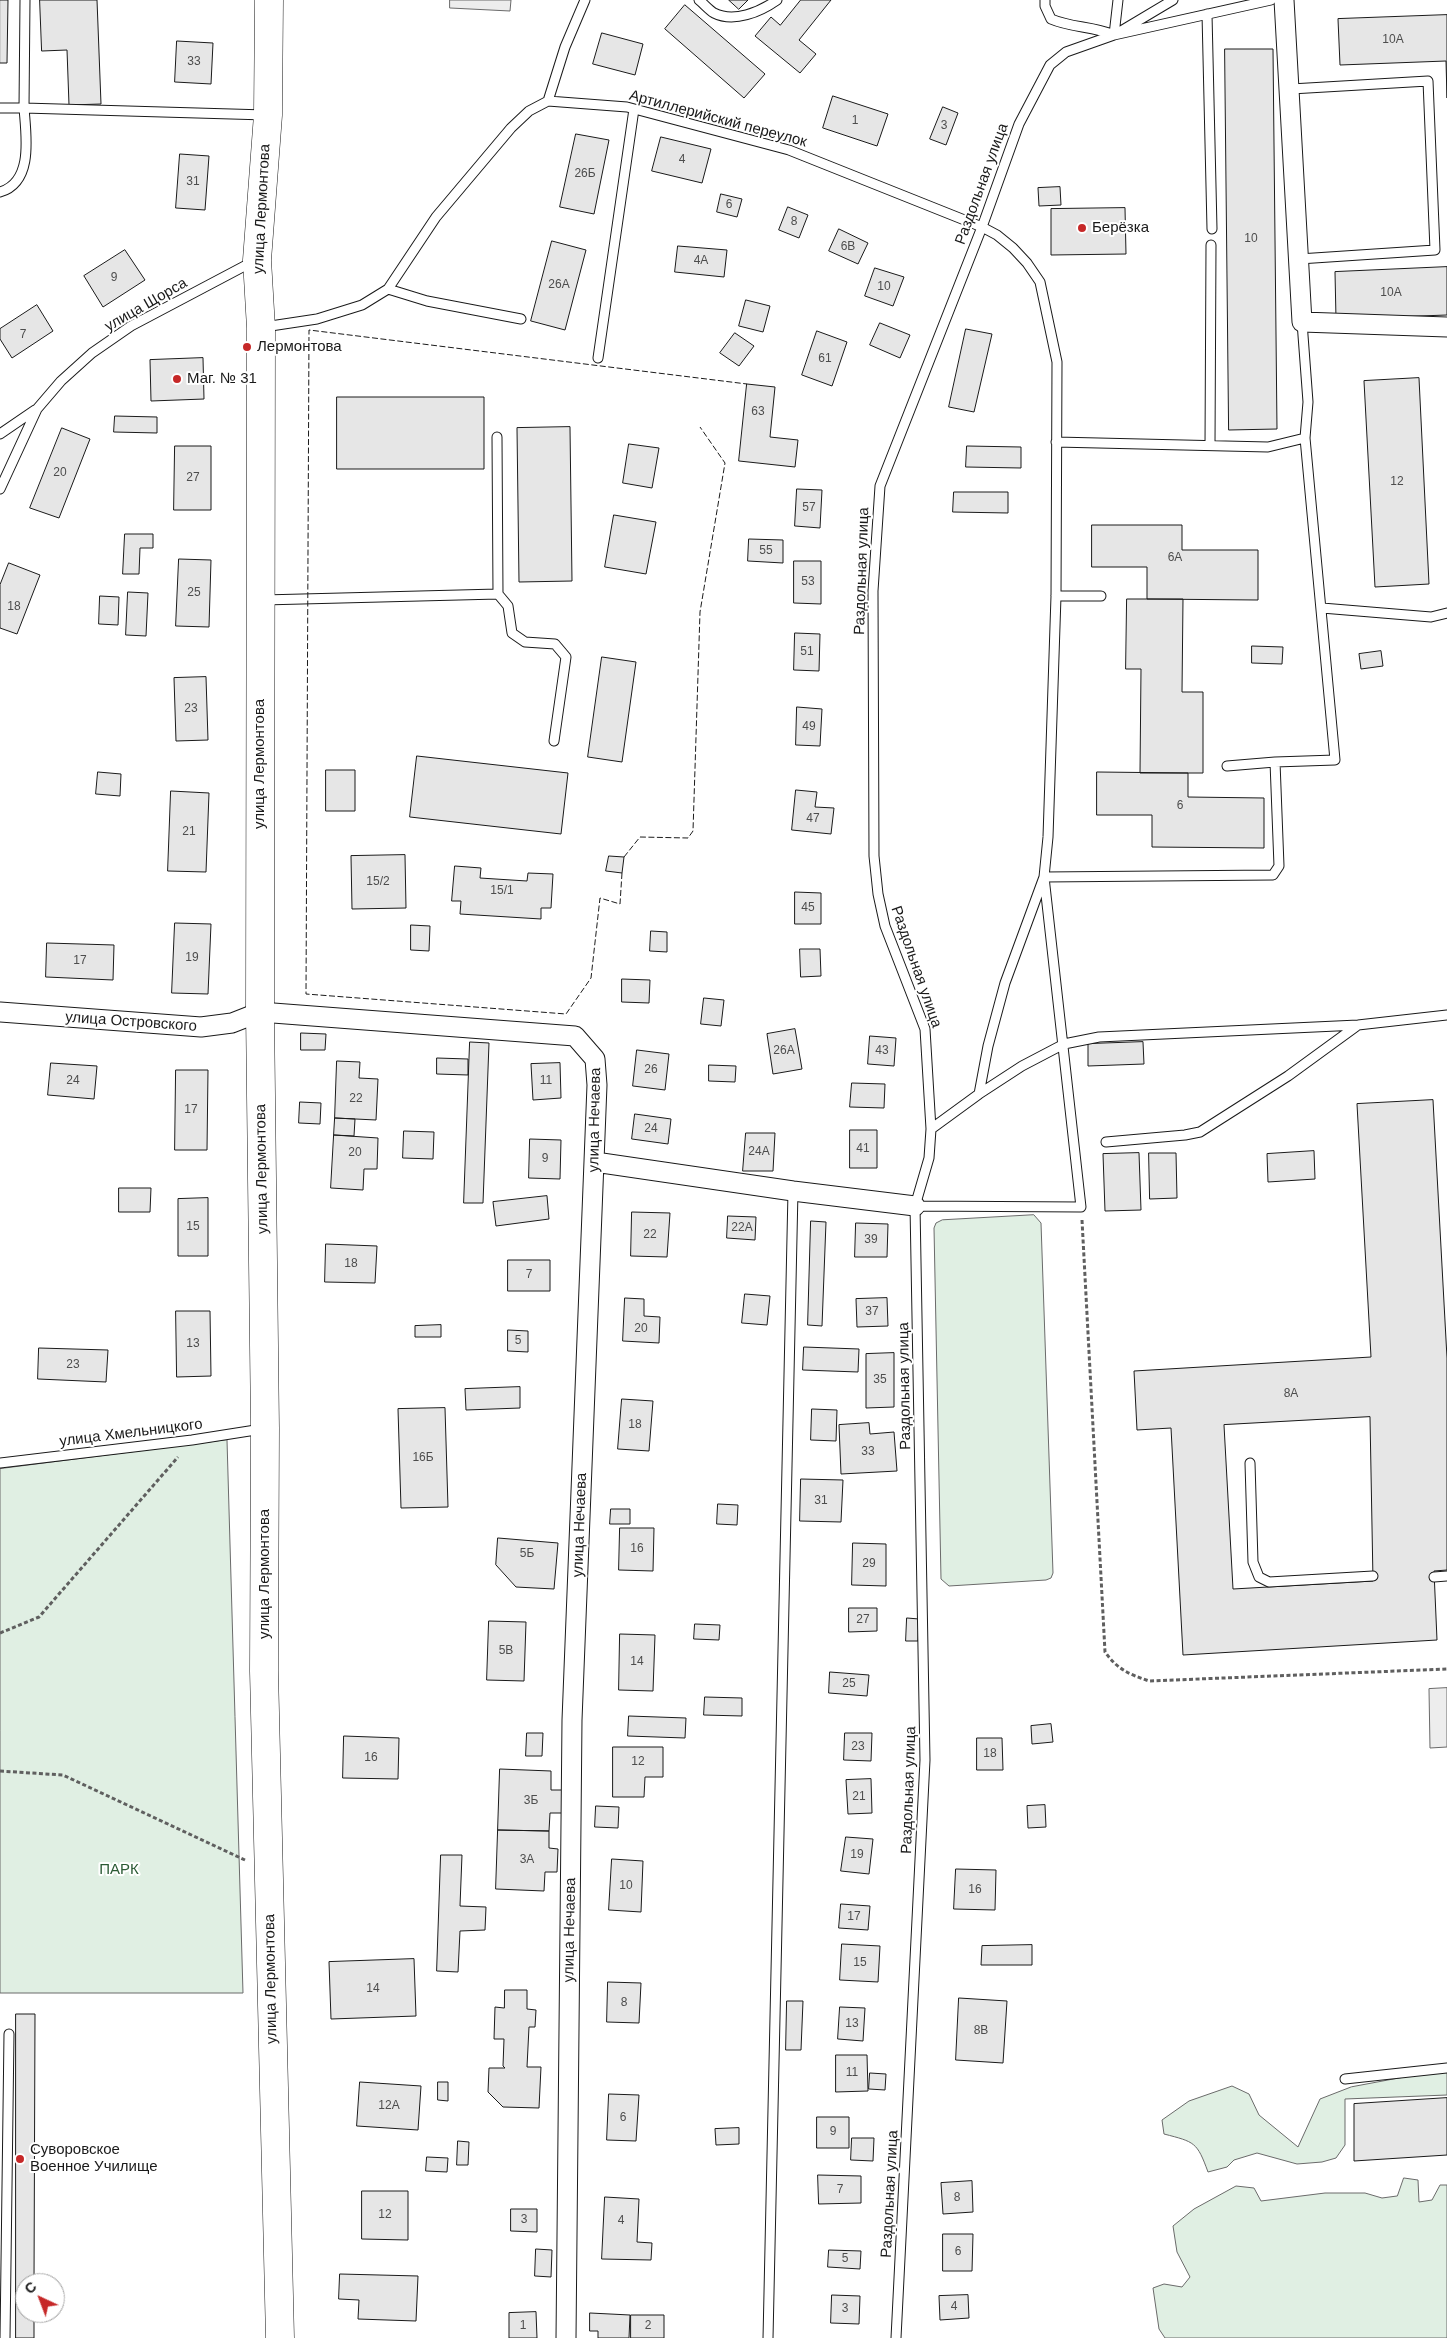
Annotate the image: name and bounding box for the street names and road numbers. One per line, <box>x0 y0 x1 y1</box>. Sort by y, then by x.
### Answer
street label: Артиллерийский переулок <box>627 87 809 151</box>
street label: Раздольная улица <box>952 121 1012 247</box>
street label: улица Лермонтова <box>250 144 274 274</box>
street label: улица Щорса <box>102 274 190 336</box>
street label: Раздольная улица <box>851 507 873 635</box>
street label: улица Лермонтова <box>251 699 269 829</box>
street label: Раздольная улица <box>887 904 945 1030</box>
street label: улица Островского <box>65 1008 197 1036</box>
street label: улица Нечаева <box>585 1067 605 1173</box>
street label: улица Лермонтова <box>252 1104 272 1234</box>
street label: Раздольная улица <box>895 1322 915 1450</box>
street label: улица Хмельницкого <box>58 1415 204 1451</box>
street label: улица Нечаева <box>569 1472 591 1578</box>
street label: улица Лермонтова <box>256 1509 274 1639</box>
street label: Раздольная улица <box>898 1726 920 1854</box>
street label: улица Нечаева <box>560 1877 580 1983</box>
street label: улица Лермонтова <box>261 1914 281 2044</box>
street label: Раздольная улица <box>878 2130 902 2258</box>

